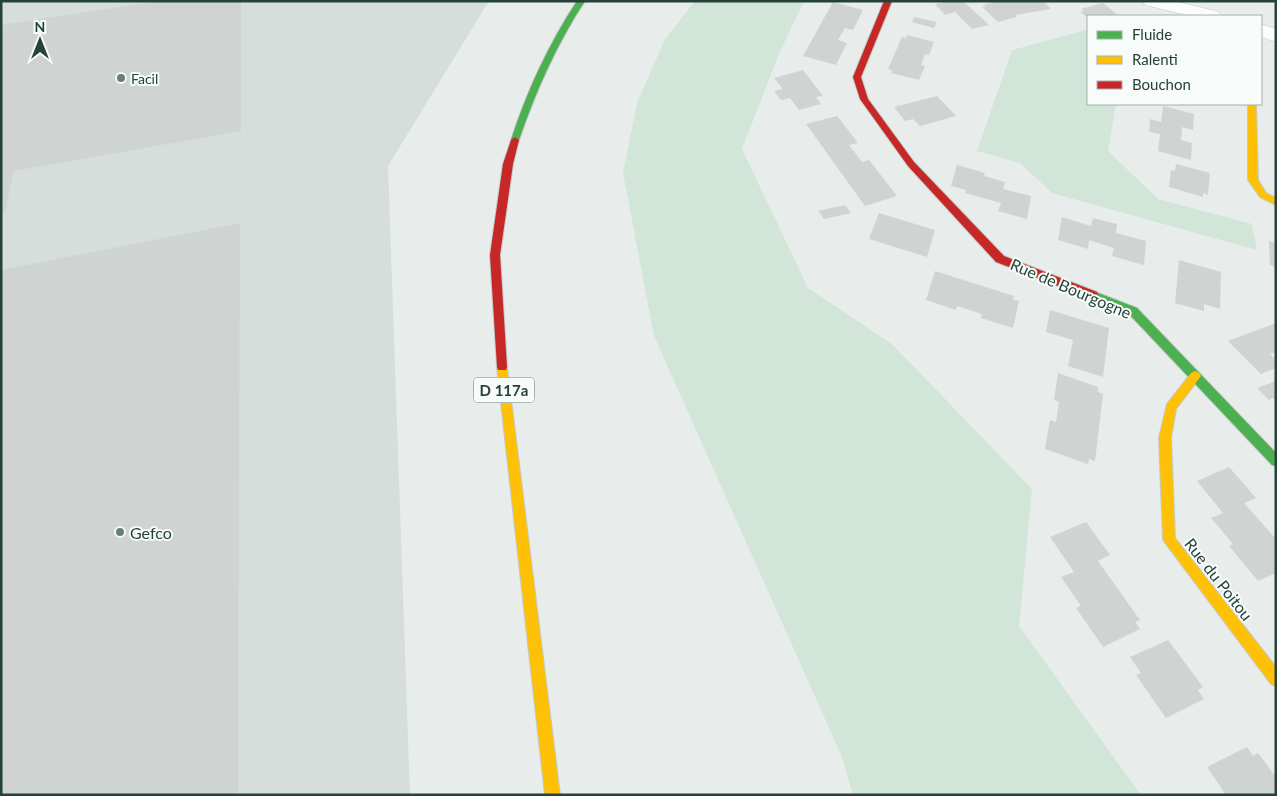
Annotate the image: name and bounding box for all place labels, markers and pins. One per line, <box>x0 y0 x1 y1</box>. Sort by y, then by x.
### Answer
place label: Facil <box>131 70 158 87</box>
marker: Facil <box>115 72 127 84</box>
place label: Gefco <box>130 523 172 542</box>
marker: Gefco <box>114 526 126 538</box>

